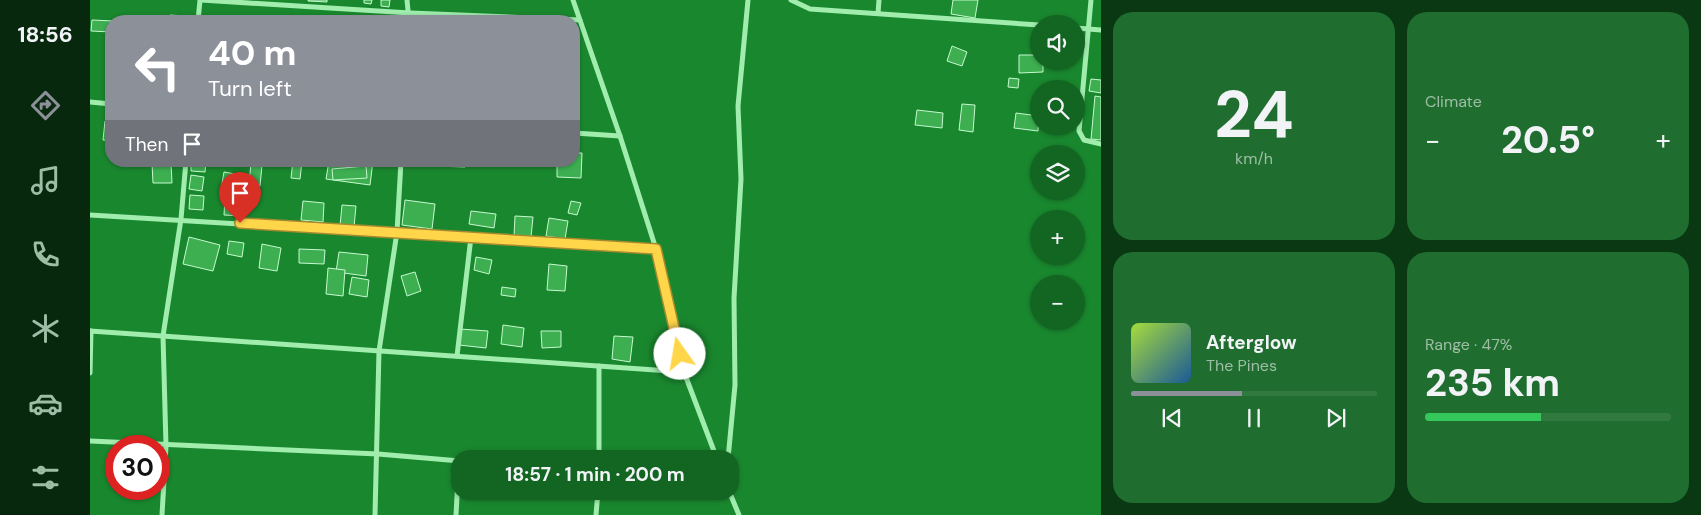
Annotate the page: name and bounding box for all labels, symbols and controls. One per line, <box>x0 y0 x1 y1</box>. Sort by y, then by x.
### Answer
map controls <box>1030 15 1085 330</box>
button: sound <box>1030 15 1085 70</box>
text: 18:56 <box>17 20 73 49</box>
text: 40 m <box>208 30 297 76</box>
icon: left <box>125 35 190 100</box>
text: 24 <box>1214 73 1294 157</box>
text: Turn left <box>208 74 292 103</box>
button: search <box>1030 80 1085 135</box>
icon: directions <box>28 88 63 123</box>
text: Climate <box>1425 91 1482 112</box>
text: 20.5° <box>1501 115 1595 165</box>
text: − <box>1425 122 1440 159</box>
text: + <box>1656 122 1671 159</box>
icon: arrive <box>178 130 206 158</box>
text: Then <box>125 132 168 157</box>
button: layers <box>1030 145 1085 200</box>
text: km/h <box>1235 148 1273 169</box>
icon: music <box>28 163 63 198</box>
pin <box>219 172 261 223</box>
icon: arrive <box>226 179 254 207</box>
button: + <box>1030 210 1085 265</box>
icon: phone <box>28 237 63 272</box>
button: − <box>1030 275 1085 330</box>
icon: climate <box>28 311 63 346</box>
position arrow <box>653 327 705 379</box>
text: Afterglow <box>1206 330 1297 355</box>
text: Range · 47% <box>1425 334 1512 355</box>
text: The Pines <box>1206 355 1277 376</box>
text: 235 km <box>1425 358 1560 408</box>
icon: car <box>28 386 63 421</box>
icon: previous <box>1158 404 1186 432</box>
icon: pause <box>1240 404 1268 432</box>
icon: next <box>1322 404 1350 432</box>
speed limit sign: 30 <box>105 435 170 500</box>
icon: filters <box>28 460 63 495</box>
text: 18:57 · 1 min · 200 m <box>505 462 685 487</box>

